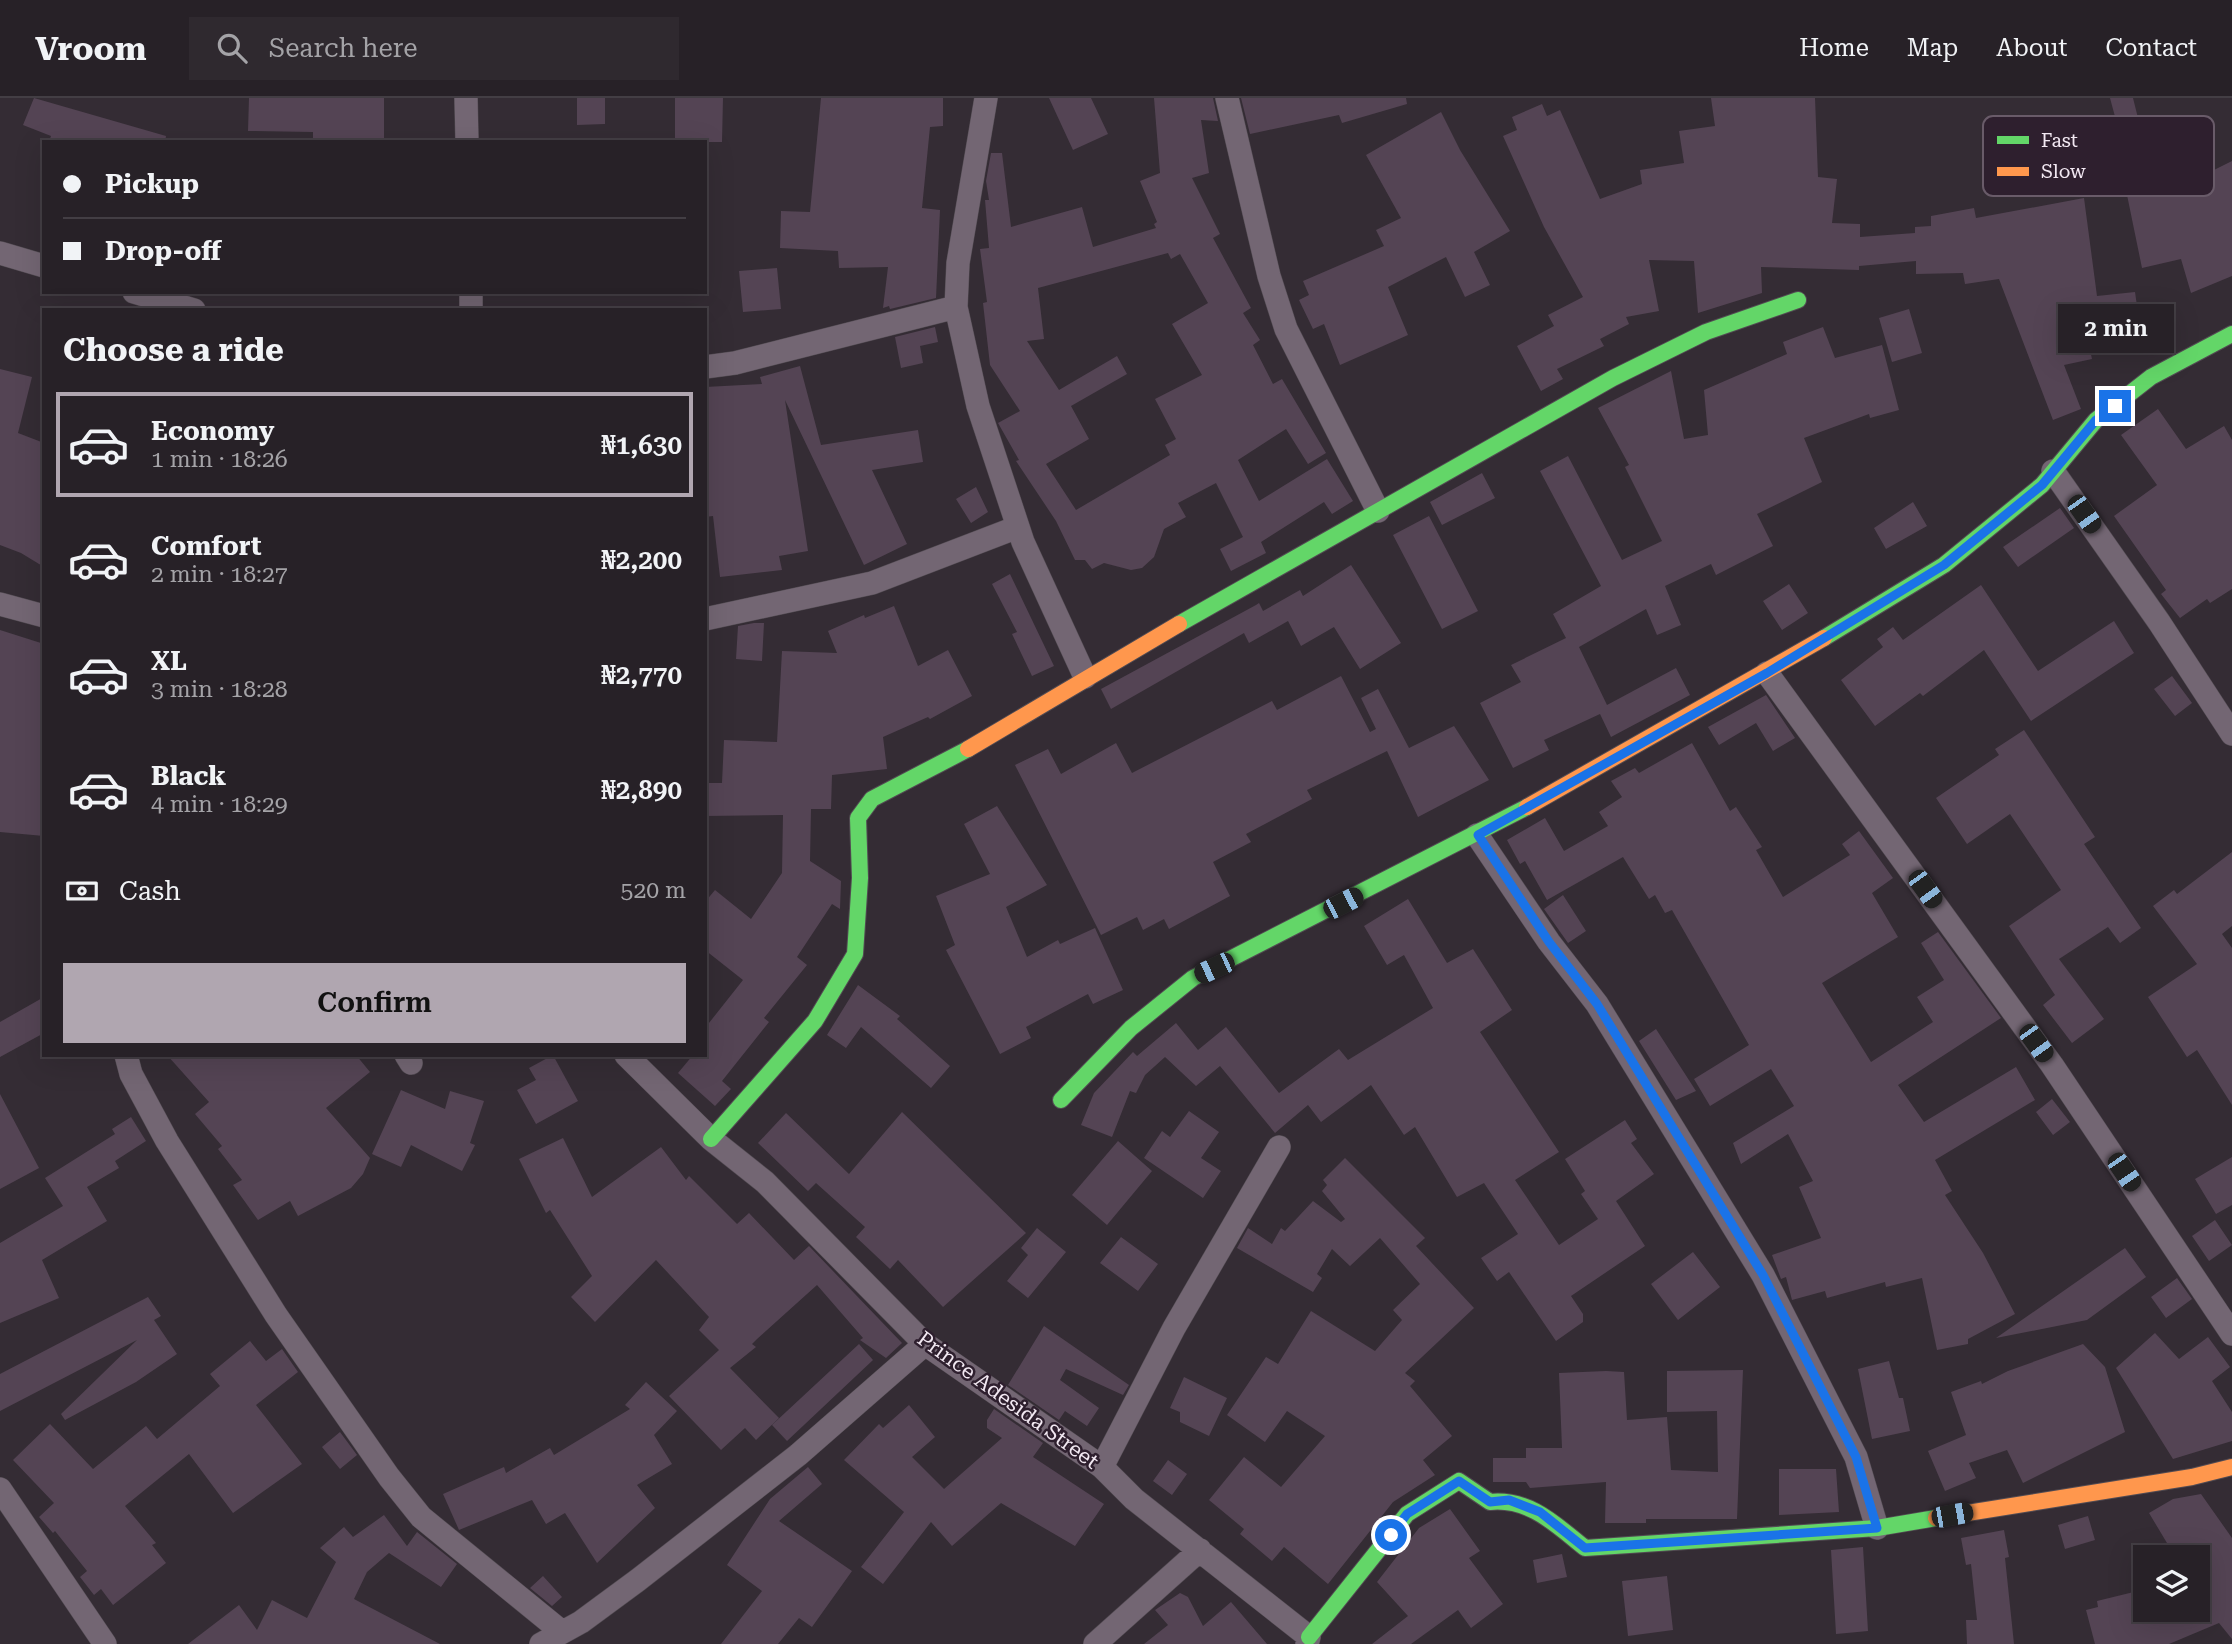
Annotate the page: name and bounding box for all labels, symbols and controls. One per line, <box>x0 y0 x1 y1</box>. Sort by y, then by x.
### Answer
search box <box>189 17 679 80</box>
text: Vroom <box>35 29 147 68</box>
icon: search <box>213 29 251 67</box>
text: Search here <box>269 33 418 63</box>
text: Home <box>1799 34 1869 62</box>
text: Map <box>1907 34 1958 62</box>
text: About <box>1996 34 2067 62</box>
text: Contact <box>2105 34 2197 62</box>
legend <box>1983 116 2214 196</box>
text: Fast <box>2041 129 2078 152</box>
text: Slow <box>2041 160 2086 183</box>
text: Pickup <box>105 169 199 199</box>
text: Drop-off <box>105 236 221 266</box>
callout: 2 min <box>2057 304 2173 354</box>
text: 2 min <box>2084 315 2148 342</box>
text: Choose a ride <box>63 331 284 369</box>
route end <box>2099 390 2131 422</box>
icon: car <box>67 413 130 476</box>
text: Economy <box>151 416 274 446</box>
text: ₦1,630 <box>601 430 682 460</box>
text: 1 min · 18:26 <box>151 446 288 473</box>
car <box>2064 491 2105 537</box>
icon: car <box>67 528 130 591</box>
text: Comfort <box>151 531 261 561</box>
text: ₦2,200 <box>601 545 682 575</box>
text: 2 min · 18:27 <box>151 561 288 588</box>
icon: car <box>67 643 130 706</box>
text: XL <box>151 646 187 676</box>
text: ₦2,770 <box>601 660 682 690</box>
text: 3 min · 18:28 <box>151 676 288 703</box>
icon: car <box>67 758 130 821</box>
text: Black <box>151 761 226 791</box>
text: ₦2,890 <box>601 775 682 805</box>
text: 4 min · 18:29 <box>151 791 288 818</box>
car <box>1905 866 1946 912</box>
icon: cash <box>63 872 101 910</box>
text: Cash <box>119 876 181 906</box>
text: 520 m <box>621 877 686 904</box>
car <box>1320 884 1367 922</box>
car <box>1191 950 1238 986</box>
button: Confirm <box>63 963 686 1043</box>
car <box>2016 1020 2057 1066</box>
car <box>2104 1149 2145 1195</box>
street label: Prince Adesida Street <box>913 1326 1103 1474</box>
car <box>1930 1501 1975 1529</box>
route start <box>1375 1519 1407 1551</box>
map controls <box>2133 1545 2210 1622</box>
button: layers <box>2133 1545 2210 1622</box>

